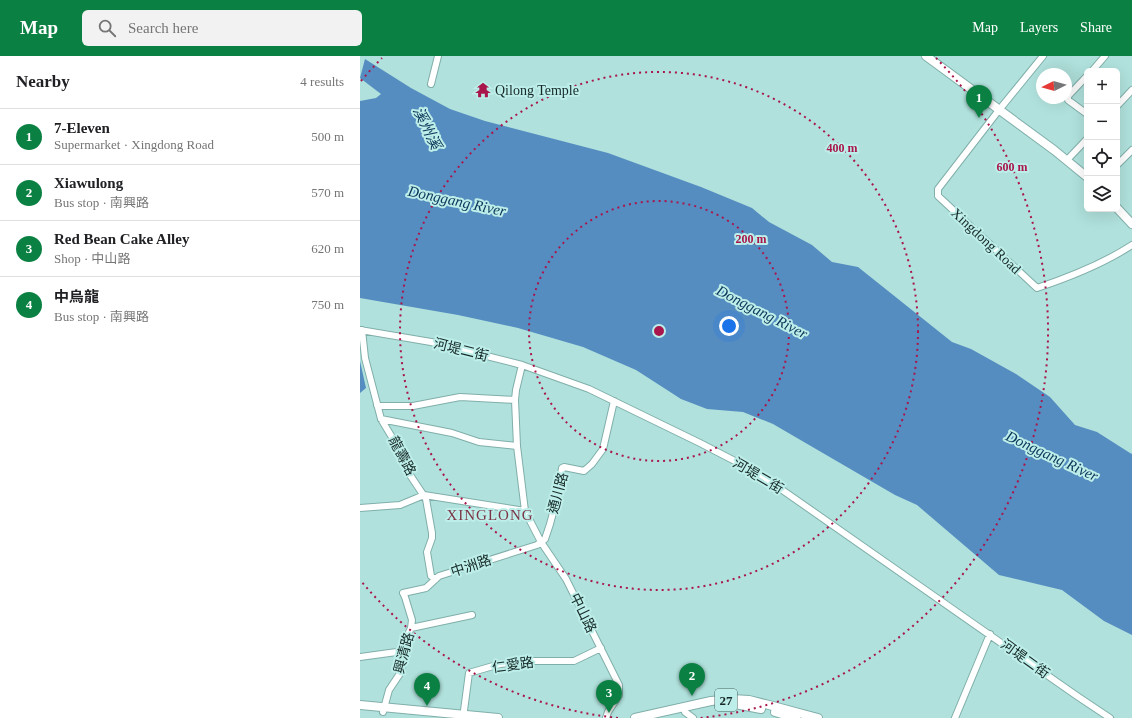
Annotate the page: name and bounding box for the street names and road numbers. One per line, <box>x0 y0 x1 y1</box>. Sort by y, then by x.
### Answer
street label: Xingdong Road <box>948 205 1024 277</box>
street label: 河堤二街 <box>432 336 490 364</box>
street label: 龍壽路 <box>386 433 419 478</box>
street label: 河堤二街 <box>730 455 786 497</box>
street label: 通川路 <box>545 471 571 515</box>
street label: 中洲路 <box>448 551 493 580</box>
street label: 中山路 <box>567 591 599 635</box>
street label: 興清路 <box>391 631 417 675</box>
street label: 河堤二街 <box>998 636 1052 682</box>
street label: 仁愛路 <box>491 655 535 675</box>
road number: 27 <box>715 689 737 711</box>

